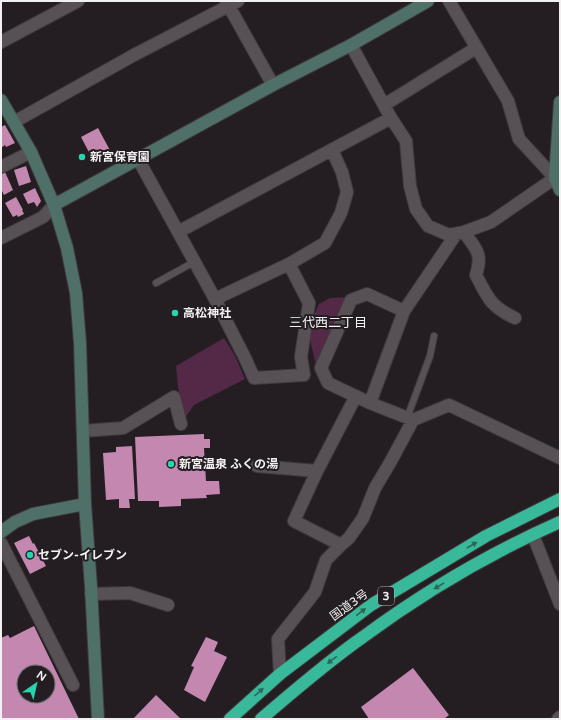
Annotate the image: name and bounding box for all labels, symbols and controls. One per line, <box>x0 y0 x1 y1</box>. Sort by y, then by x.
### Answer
place label: 新宮保育園 <box>90 150 150 164</box>
marker: 新宮保育園 <box>77 152 87 162</box>
place label: 高松神社 <box>183 306 231 320</box>
marker: 高松神社 <box>170 308 180 318</box>
district label: 三代西二丁目 <box>289 315 367 331</box>
place label: 新宮温泉 ふくの湯 <box>179 457 278 471</box>
marker: 新宮温泉 ふくの湯 <box>166 459 176 469</box>
one-way arrow <box>466 541 478 548</box>
place label: セブン-イレブン <box>38 548 127 562</box>
marker: セブン-イレブン <box>25 550 35 560</box>
one-way arrow <box>434 582 444 590</box>
street label: 国道3号 <box>327 587 371 623</box>
road number: 3 <box>378 587 394 605</box>
one-way arrow <box>356 609 366 617</box>
one-way arrow <box>327 656 338 664</box>
north arrow <box>16 664 56 704</box>
text: N <box>34 668 49 684</box>
one-way arrow <box>253 688 264 697</box>

